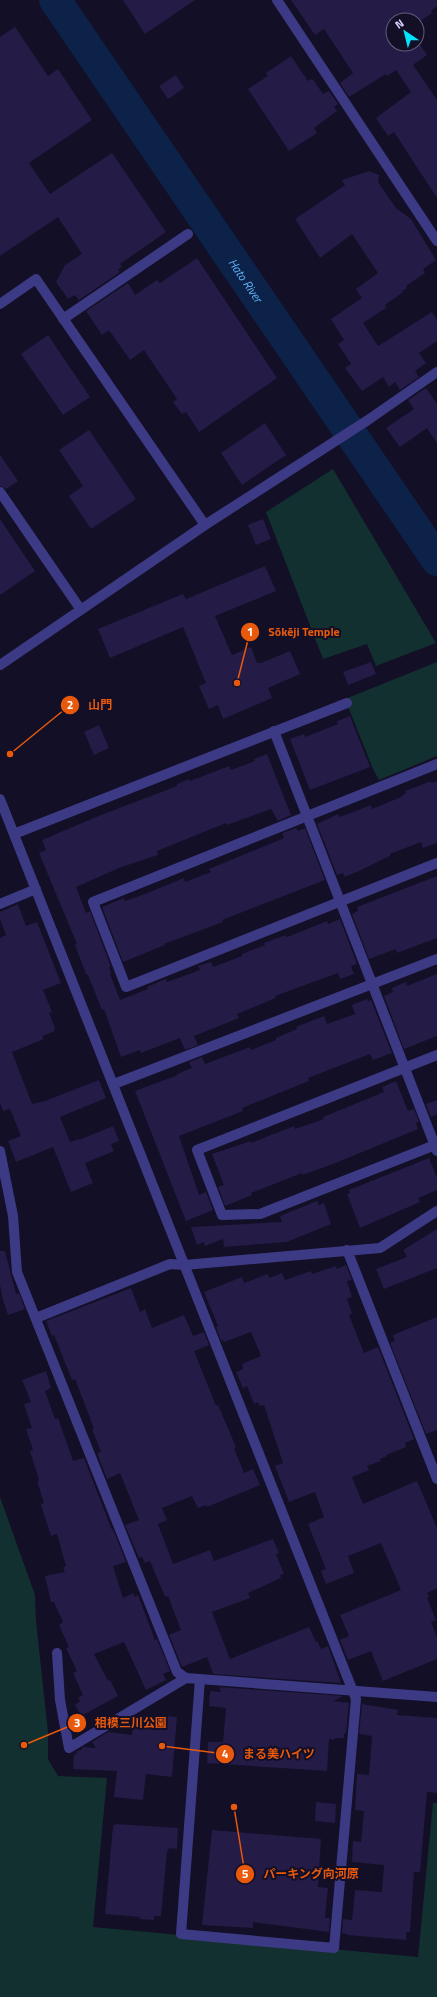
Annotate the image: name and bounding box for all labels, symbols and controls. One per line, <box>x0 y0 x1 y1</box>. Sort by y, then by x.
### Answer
north arrow <box>385 12 425 52</box>
text: N <box>392 15 407 33</box>
water label: Hato River <box>224 254 269 308</box>
callout: Sōkēji Temple <box>240 620 348 644</box>
text: 1 <box>247 622 253 641</box>
text: Sōkēji Temple <box>268 622 340 641</box>
callout: 山門 <box>60 693 120 717</box>
text: 2 <box>67 695 73 714</box>
text: 山門 <box>88 695 112 714</box>
callout: 相模三川公園 <box>67 1711 175 1735</box>
text: 3 <box>74 1713 80 1732</box>
text: 相模三川公園 <box>95 1713 167 1732</box>
callout: まる美ハイツ <box>215 1742 323 1766</box>
text: 4 <box>222 1744 229 1763</box>
text: まる美ハイツ <box>243 1744 315 1763</box>
callout: パーキング向河原 <box>235 1862 367 1886</box>
text: 5 <box>242 1864 249 1883</box>
text: パーキング向河原 <box>263 1864 359 1883</box>

